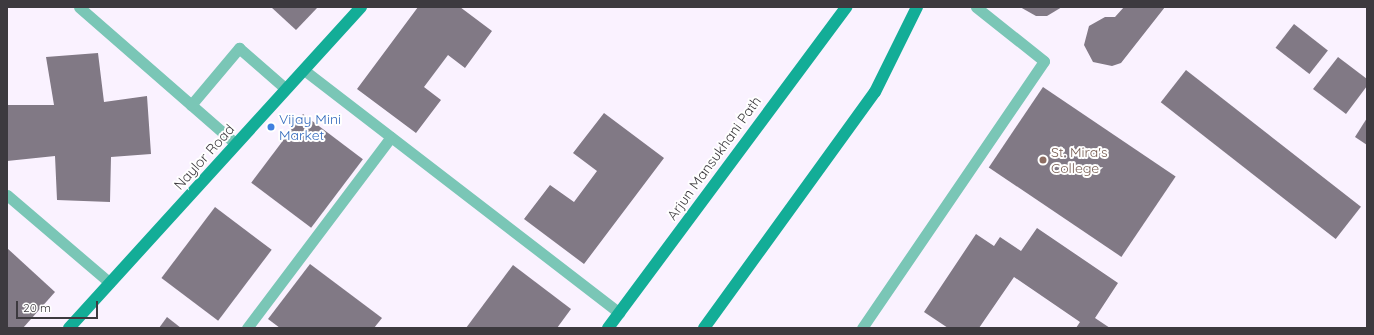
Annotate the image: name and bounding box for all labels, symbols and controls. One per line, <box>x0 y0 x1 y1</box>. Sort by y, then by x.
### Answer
street label: Arjun Mansukhani Path <box>663 93 765 223</box>
place label: Vijay Mini Market <box>279 111 341 144</box>
street label: Naylor Road <box>170 121 238 193</box>
marker: Vijay Mini Market <box>266 122 276 132</box>
place label: St. Mira's College <box>1051 144 1108 176</box>
marker: St. Mira's College <box>1038 155 1048 165</box>
scale bar <box>18 293 100 319</box>
text: 20 m <box>23 300 51 315</box>

